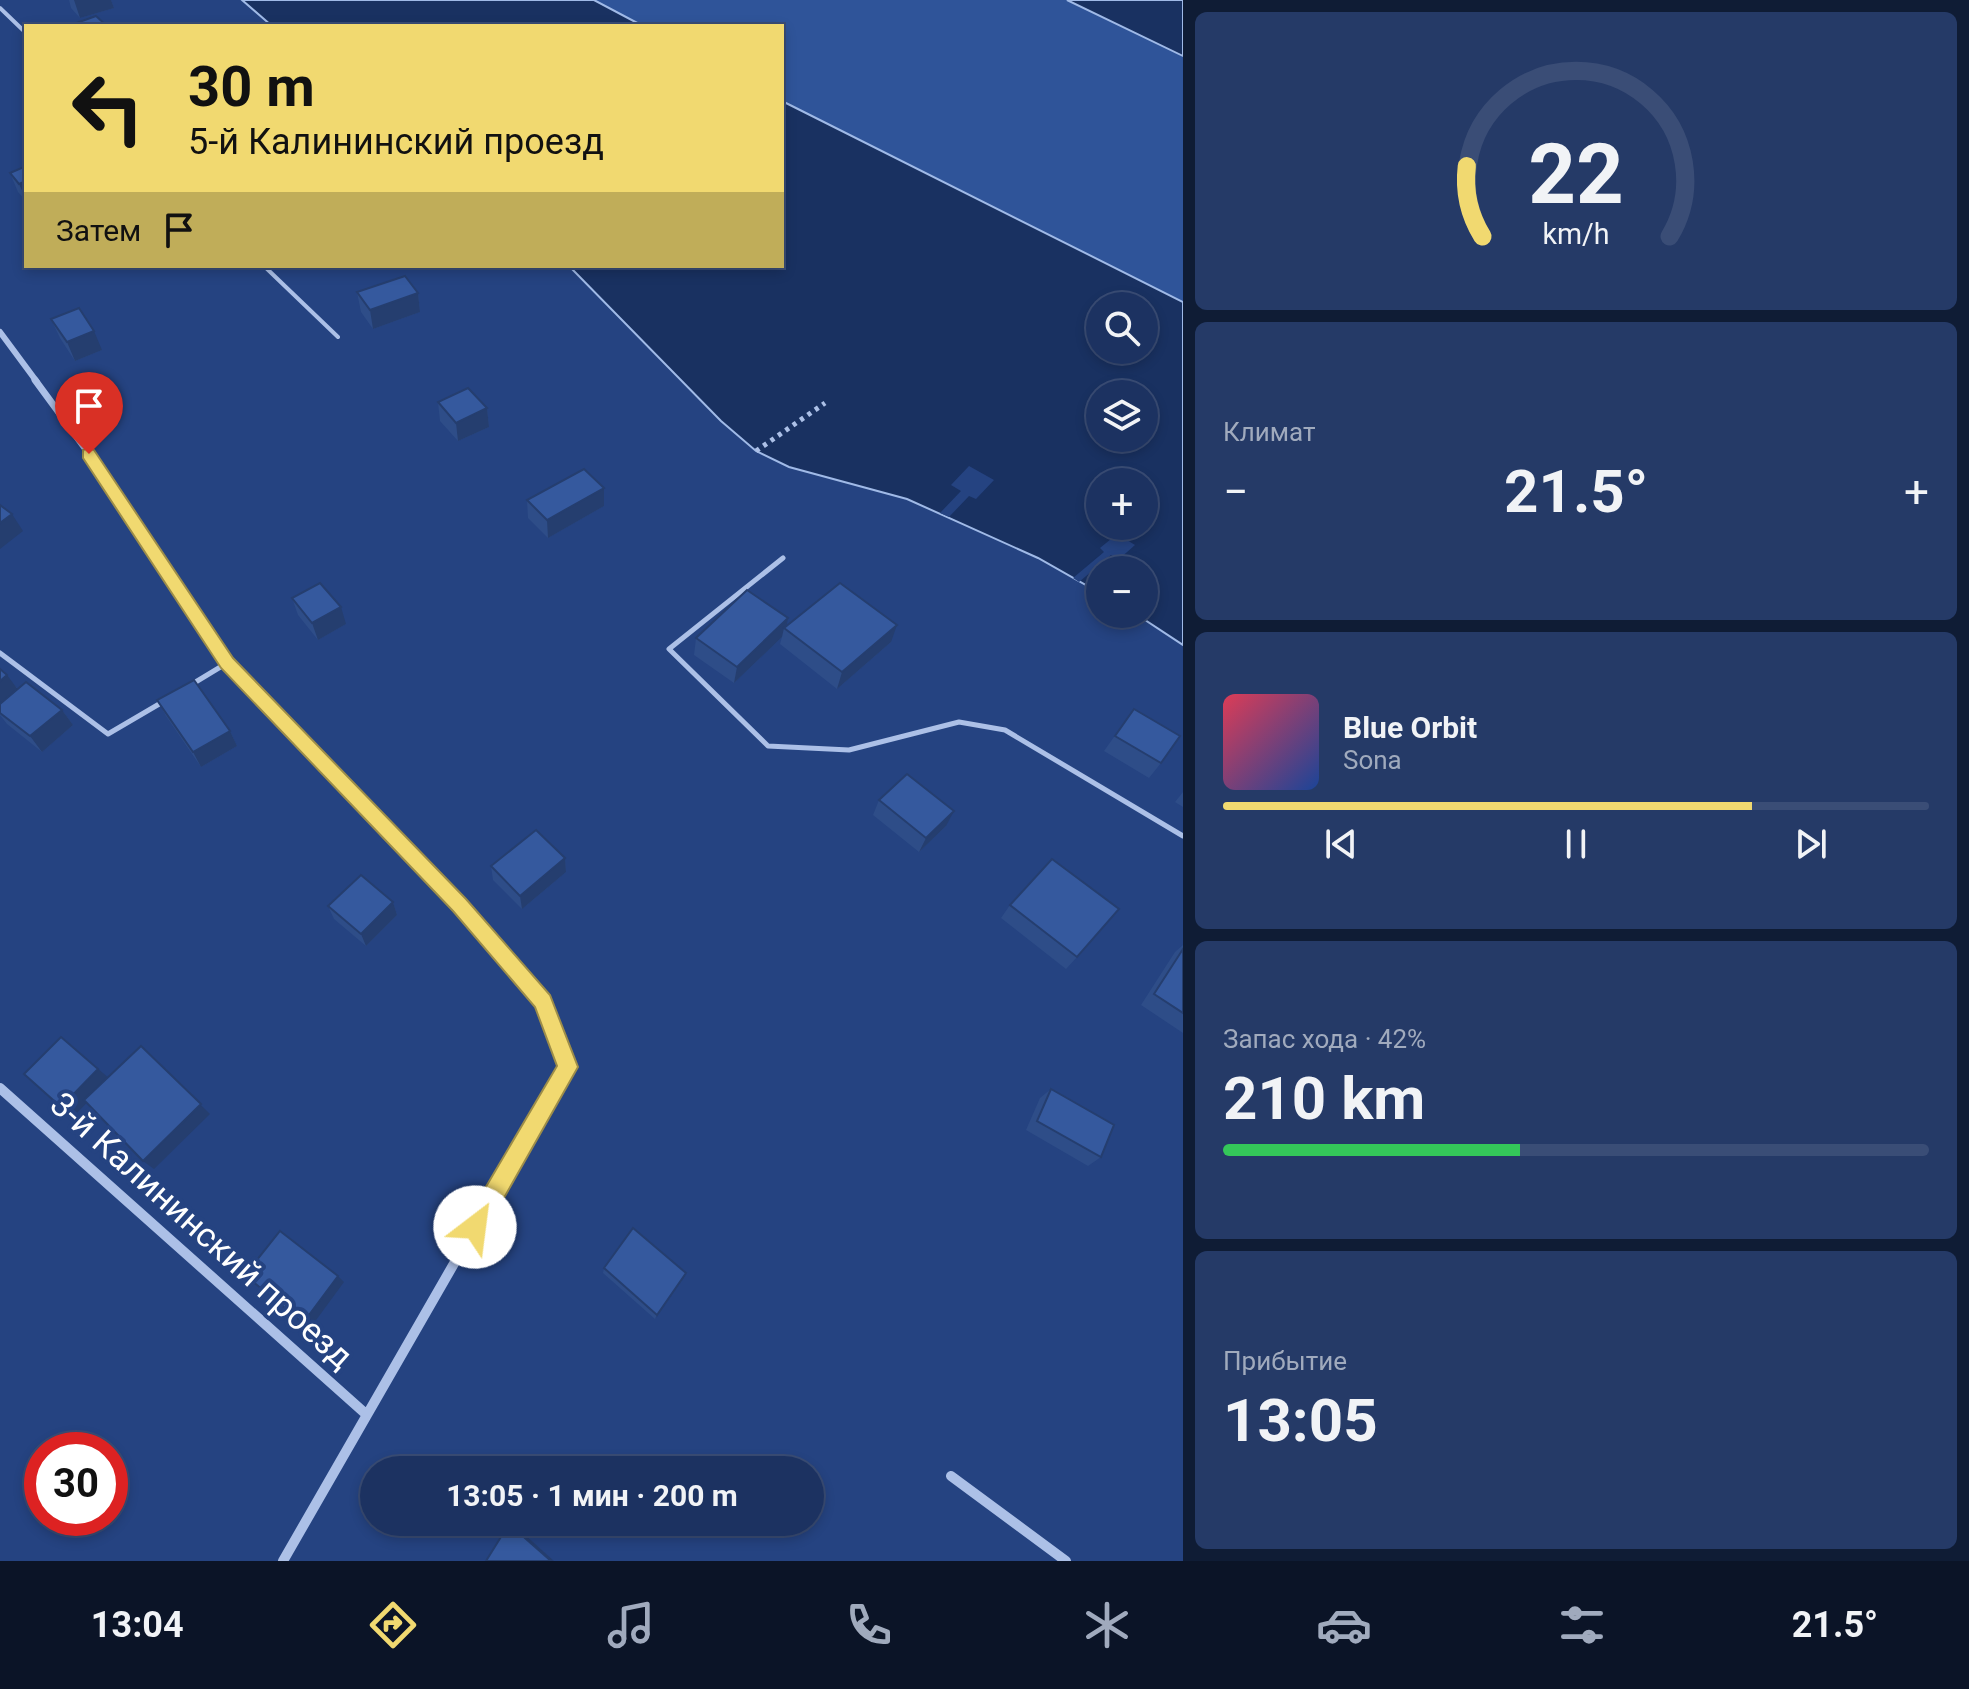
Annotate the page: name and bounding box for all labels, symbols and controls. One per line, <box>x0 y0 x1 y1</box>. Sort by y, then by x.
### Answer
text: 30 m <box>188 54 315 120</box>
icon: left <box>56 56 160 160</box>
text: 5-й Калининский проезд <box>188 121 604 163</box>
text: 22 <box>1528 125 1624 222</box>
icon: arrive <box>157 208 201 252</box>
text: Затем <box>56 213 141 248</box>
text: km/h <box>1542 217 1610 251</box>
map controls <box>1086 292 1158 628</box>
button: search <box>1086 292 1158 364</box>
pin <box>55 372 123 454</box>
button: layers <box>1086 380 1158 452</box>
icon: arrive <box>67 384 111 428</box>
text: Климат <box>1223 417 1315 447</box>
text: 21.5° <box>1504 456 1648 527</box>
text: − <box>1223 466 1248 518</box>
text: + <box>1904 466 1929 518</box>
button: + <box>1086 468 1158 540</box>
button: − <box>1086 556 1158 628</box>
text: Blue Orbit <box>1343 710 1477 745</box>
text: Sona <box>1343 745 1402 775</box>
icon: previous <box>1319 822 1363 866</box>
icon: pause <box>1554 822 1598 866</box>
icon: next <box>1789 822 1833 866</box>
text: Запас хода · 42% <box>1223 1024 1426 1054</box>
text: 210 km <box>1223 1063 1425 1134</box>
street label: 3-й Калининский проезд <box>43 1084 361 1376</box>
position arrow <box>433 1185 517 1269</box>
text: Прибытие <box>1223 1346 1347 1376</box>
text: 13:05 <box>1223 1385 1378 1456</box>
speed limit sign: 30 <box>24 1432 128 1536</box>
text: 13:05 · 1 мин · 200 m <box>446 1478 738 1513</box>
icon: directions <box>365 1597 421 1653</box>
icon: music <box>603 1597 659 1653</box>
icon: phone <box>841 1597 897 1653</box>
icon: climate <box>1079 1597 1135 1653</box>
icon: car <box>1316 1597 1372 1653</box>
icon: filters <box>1554 1597 1610 1653</box>
text: 13:04 <box>91 1604 184 1646</box>
text: 21.5° <box>1792 1604 1878 1646</box>

